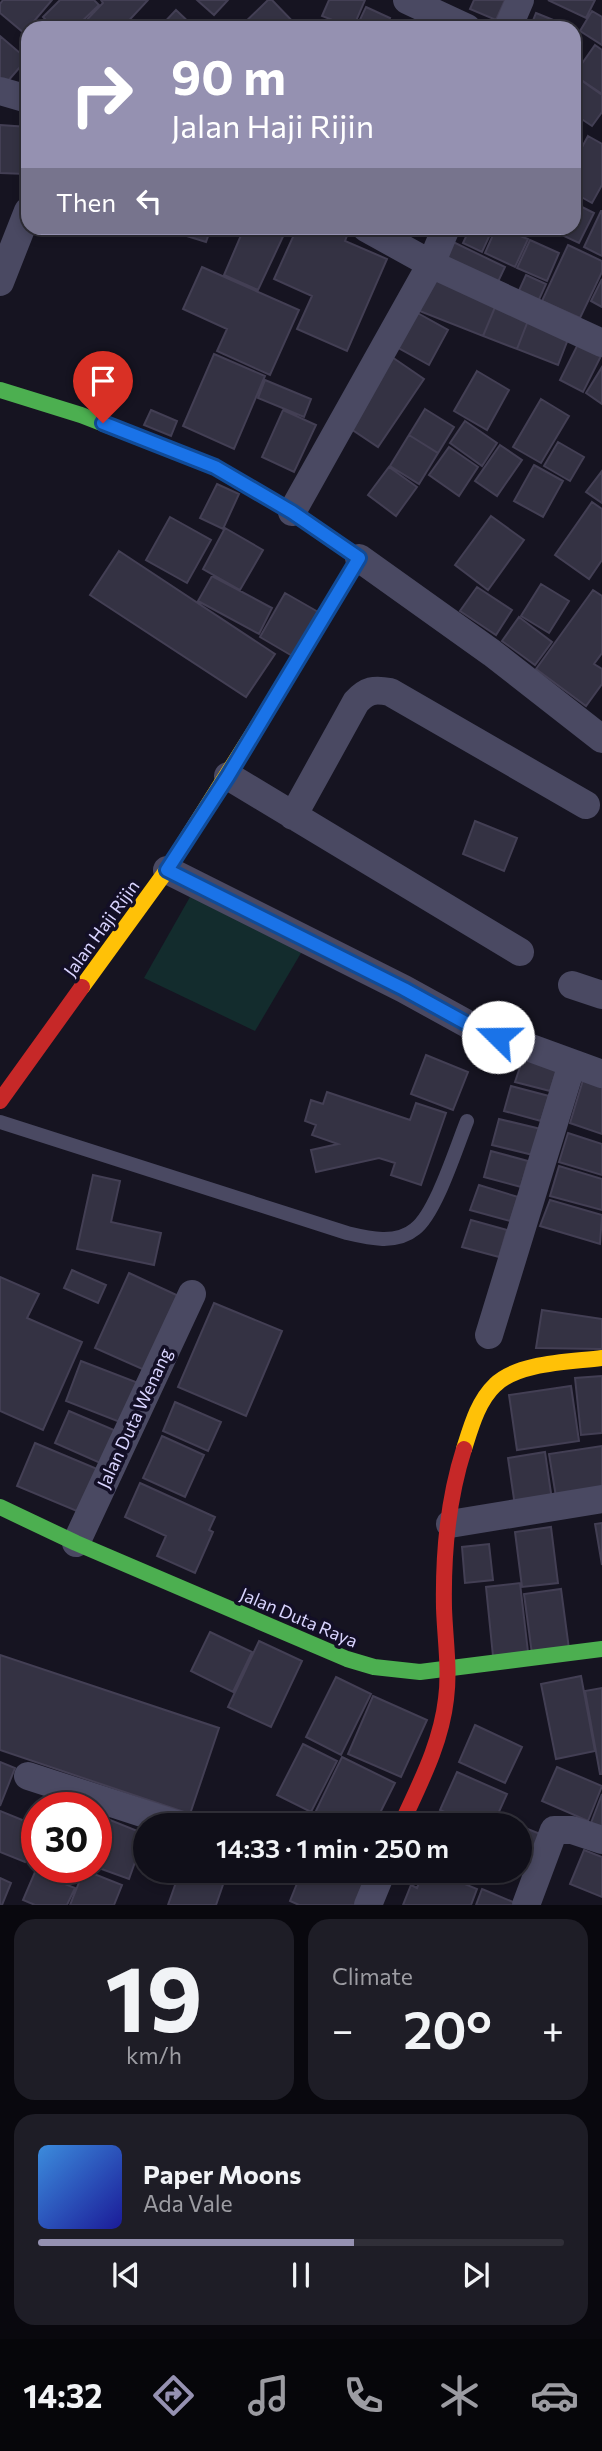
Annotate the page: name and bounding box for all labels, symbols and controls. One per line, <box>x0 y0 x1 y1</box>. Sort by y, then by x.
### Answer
text: 90 m <box>171 45 286 105</box>
icon: right <box>56 49 147 140</box>
text: Jalan Haji Rijin <box>171 105 374 145</box>
icon: left <box>130 182 168 220</box>
text: Then <box>56 186 116 217</box>
pin <box>73 351 133 423</box>
icon: arrive <box>84 362 122 400</box>
street label: Jalan Haji Rijin <box>59 875 143 981</box>
position arrow <box>461 1000 535 1074</box>
street label: Jalan Duta Wenang <box>92 1344 176 1492</box>
street label: Jalan Duta Raya <box>237 1582 361 1652</box>
speed limit sign: 30 <box>21 1792 112 1883</box>
text: 14:33 · 1 min · 250 m <box>216 1832 449 1863</box>
text: 19 <box>105 1939 203 2051</box>
text: Climate <box>332 1962 413 1990</box>
text: 20° <box>403 1996 492 2060</box>
text: − <box>332 2005 354 2052</box>
text: + <box>542 2005 564 2052</box>
text: km/h <box>126 2041 182 2069</box>
text: Paper Moons <box>143 2158 301 2189</box>
text: Ada Vale <box>143 2189 233 2217</box>
icon: previous <box>107 2256 145 2294</box>
icon: pause <box>282 2256 320 2294</box>
icon: next <box>457 2256 495 2294</box>
icon: directions <box>149 2371 198 2420</box>
icon: music <box>244 2371 293 2420</box>
icon: phone <box>339 2371 388 2420</box>
icon: climate <box>435 2371 484 2420</box>
icon: car <box>530 2371 579 2420</box>
text: 14:32 <box>23 2375 102 2415</box>

